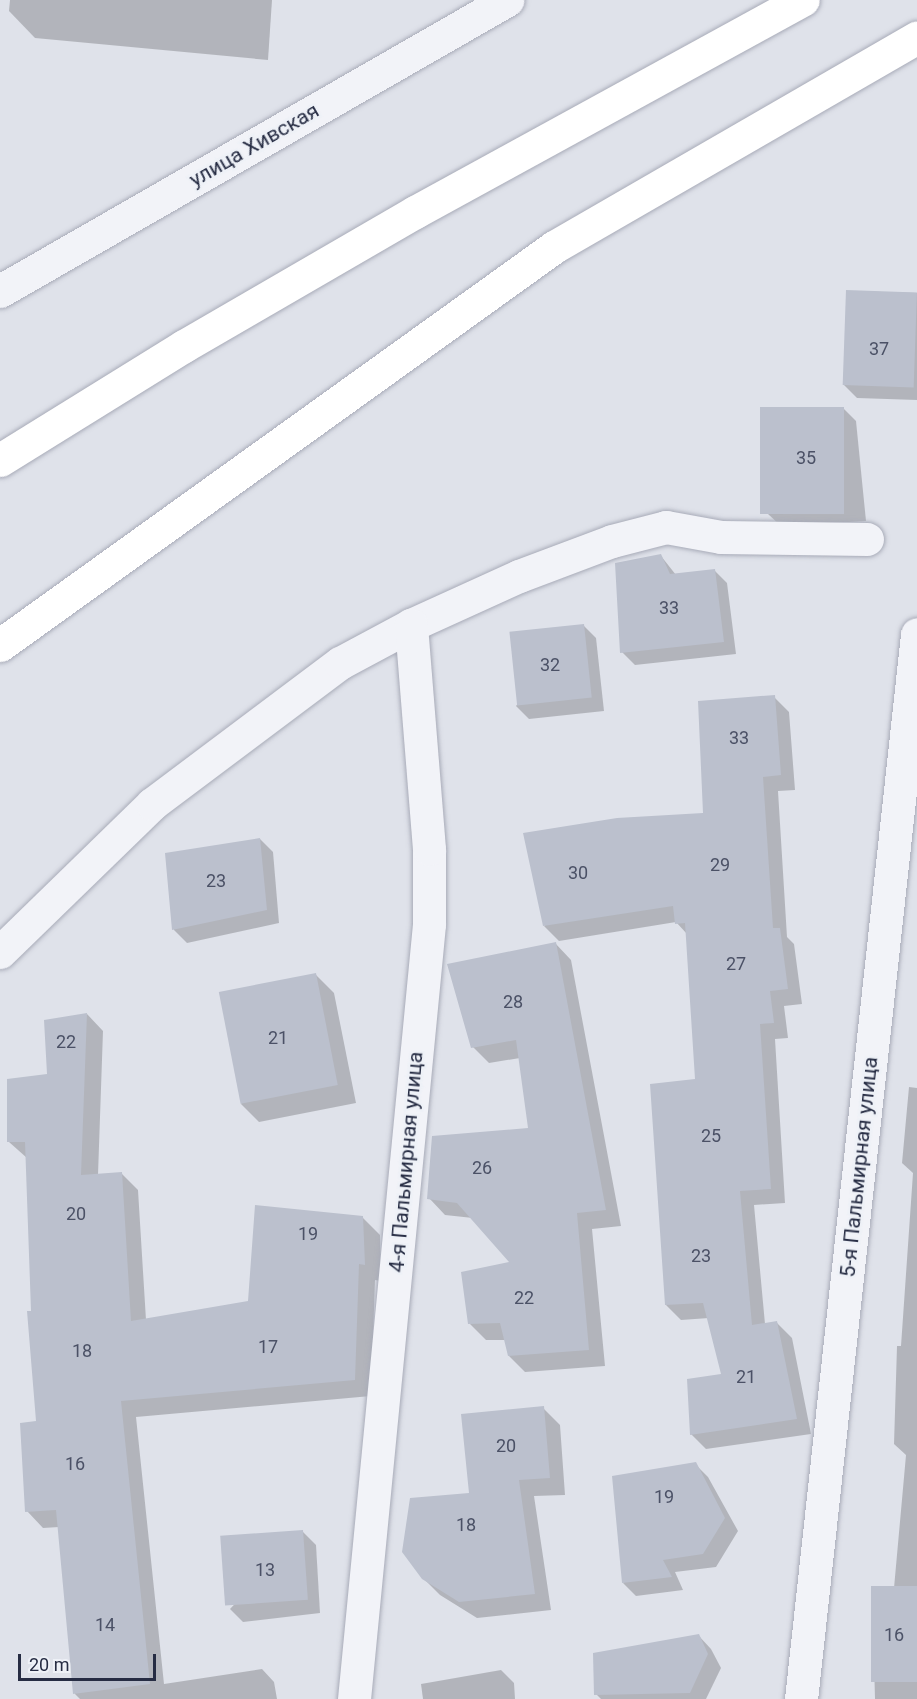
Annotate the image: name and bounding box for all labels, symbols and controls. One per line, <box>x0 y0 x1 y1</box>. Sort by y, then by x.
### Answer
street label: улица Хивская <box>185 98 323 192</box>
house number: 37 <box>869 338 889 360</box>
house number: 35 <box>796 447 816 469</box>
house number: 33 <box>659 597 679 619</box>
house number: 32 <box>540 654 560 676</box>
house number: 33 <box>729 727 749 749</box>
house number: 29 <box>710 854 730 876</box>
house number: 30 <box>568 862 588 884</box>
house number: 23 <box>206 870 226 892</box>
house number: 27 <box>726 953 746 975</box>
house number: 28 <box>503 991 523 1013</box>
house number: 21 <box>268 1027 288 1049</box>
house number: 22 <box>56 1031 76 1053</box>
street label: 4-я Пальмирная улица <box>384 1050 428 1274</box>
street label: 5-я Пальмирная улица <box>835 1055 883 1279</box>
house number: 25 <box>701 1125 721 1147</box>
house number: 26 <box>472 1157 492 1179</box>
house number: 20 <box>66 1203 86 1225</box>
house number: 19 <box>298 1223 318 1245</box>
house number: 23 <box>691 1245 711 1267</box>
house number: 22 <box>514 1287 534 1309</box>
house number: 17 <box>258 1336 278 1358</box>
house number: 18 <box>72 1340 92 1362</box>
house number: 21 <box>736 1366 756 1388</box>
house number: 20 <box>496 1435 516 1457</box>
house number: 16 <box>65 1453 85 1475</box>
house number: 19 <box>654 1486 674 1508</box>
house number: 18 <box>456 1514 476 1536</box>
house number: 13 <box>255 1559 275 1581</box>
house number: 14 <box>95 1614 115 1636</box>
house number: 16 <box>884 1624 904 1646</box>
scale bar <box>21 1642 159 1680</box>
text: 20 m <box>29 1654 69 1675</box>

